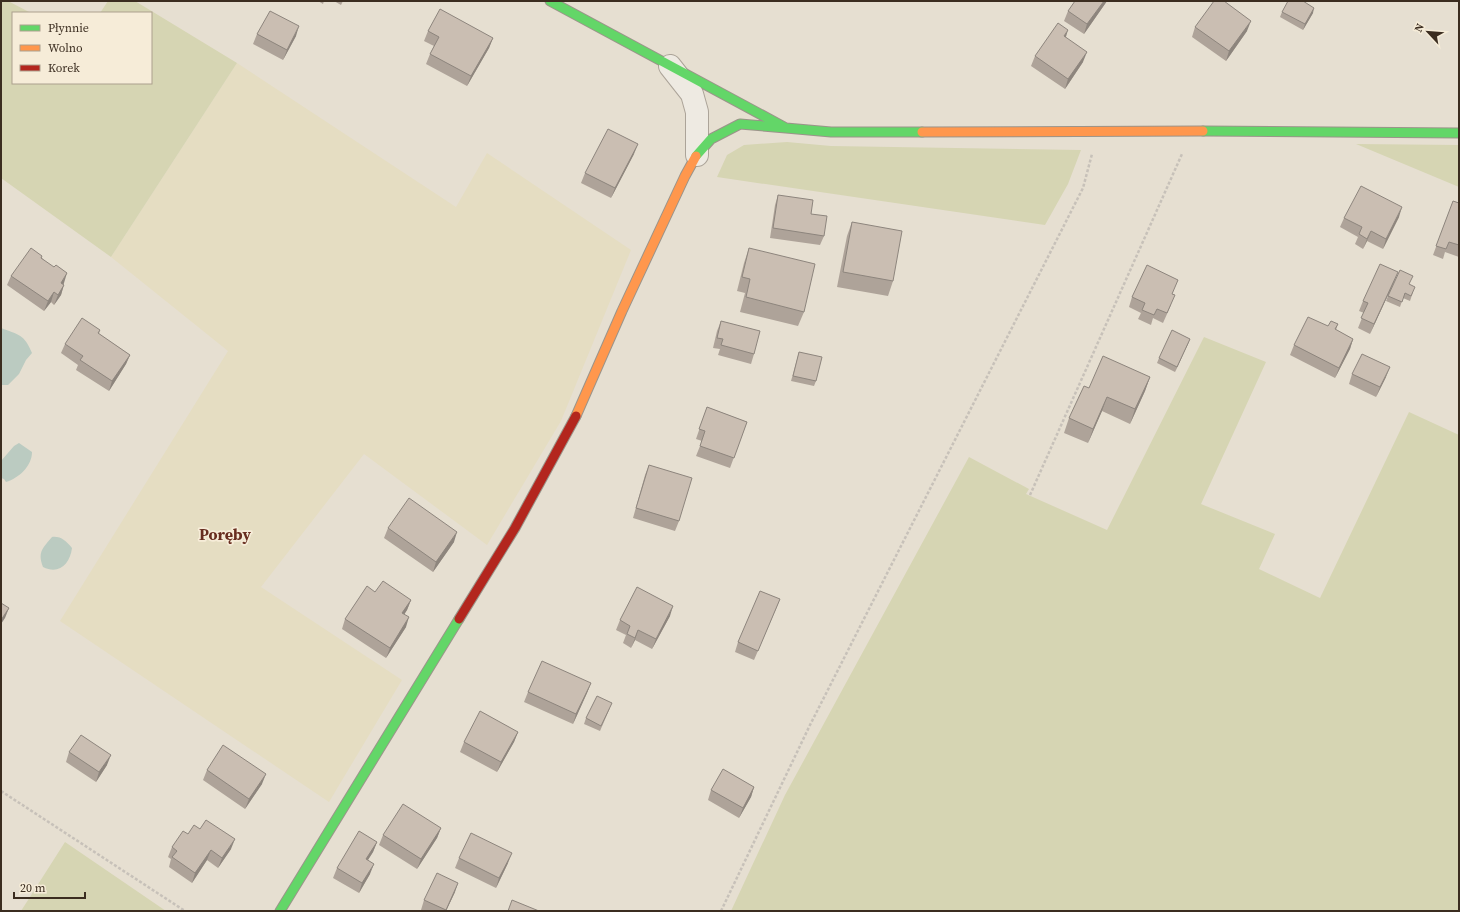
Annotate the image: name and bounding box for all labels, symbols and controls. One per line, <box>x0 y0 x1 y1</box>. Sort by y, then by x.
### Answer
legend <box>12 12 152 84</box>
north arrow <box>1408 12 1448 52</box>
text: Płynnie <box>48 20 89 36</box>
text: N <box>1411 21 1428 35</box>
text: Wolno <box>48 40 83 56</box>
text: Korek <box>48 60 80 76</box>
district label: Poręby <box>199 523 251 545</box>
scale bar <box>14 874 85 900</box>
text: 20 m <box>20 880 46 896</box>

